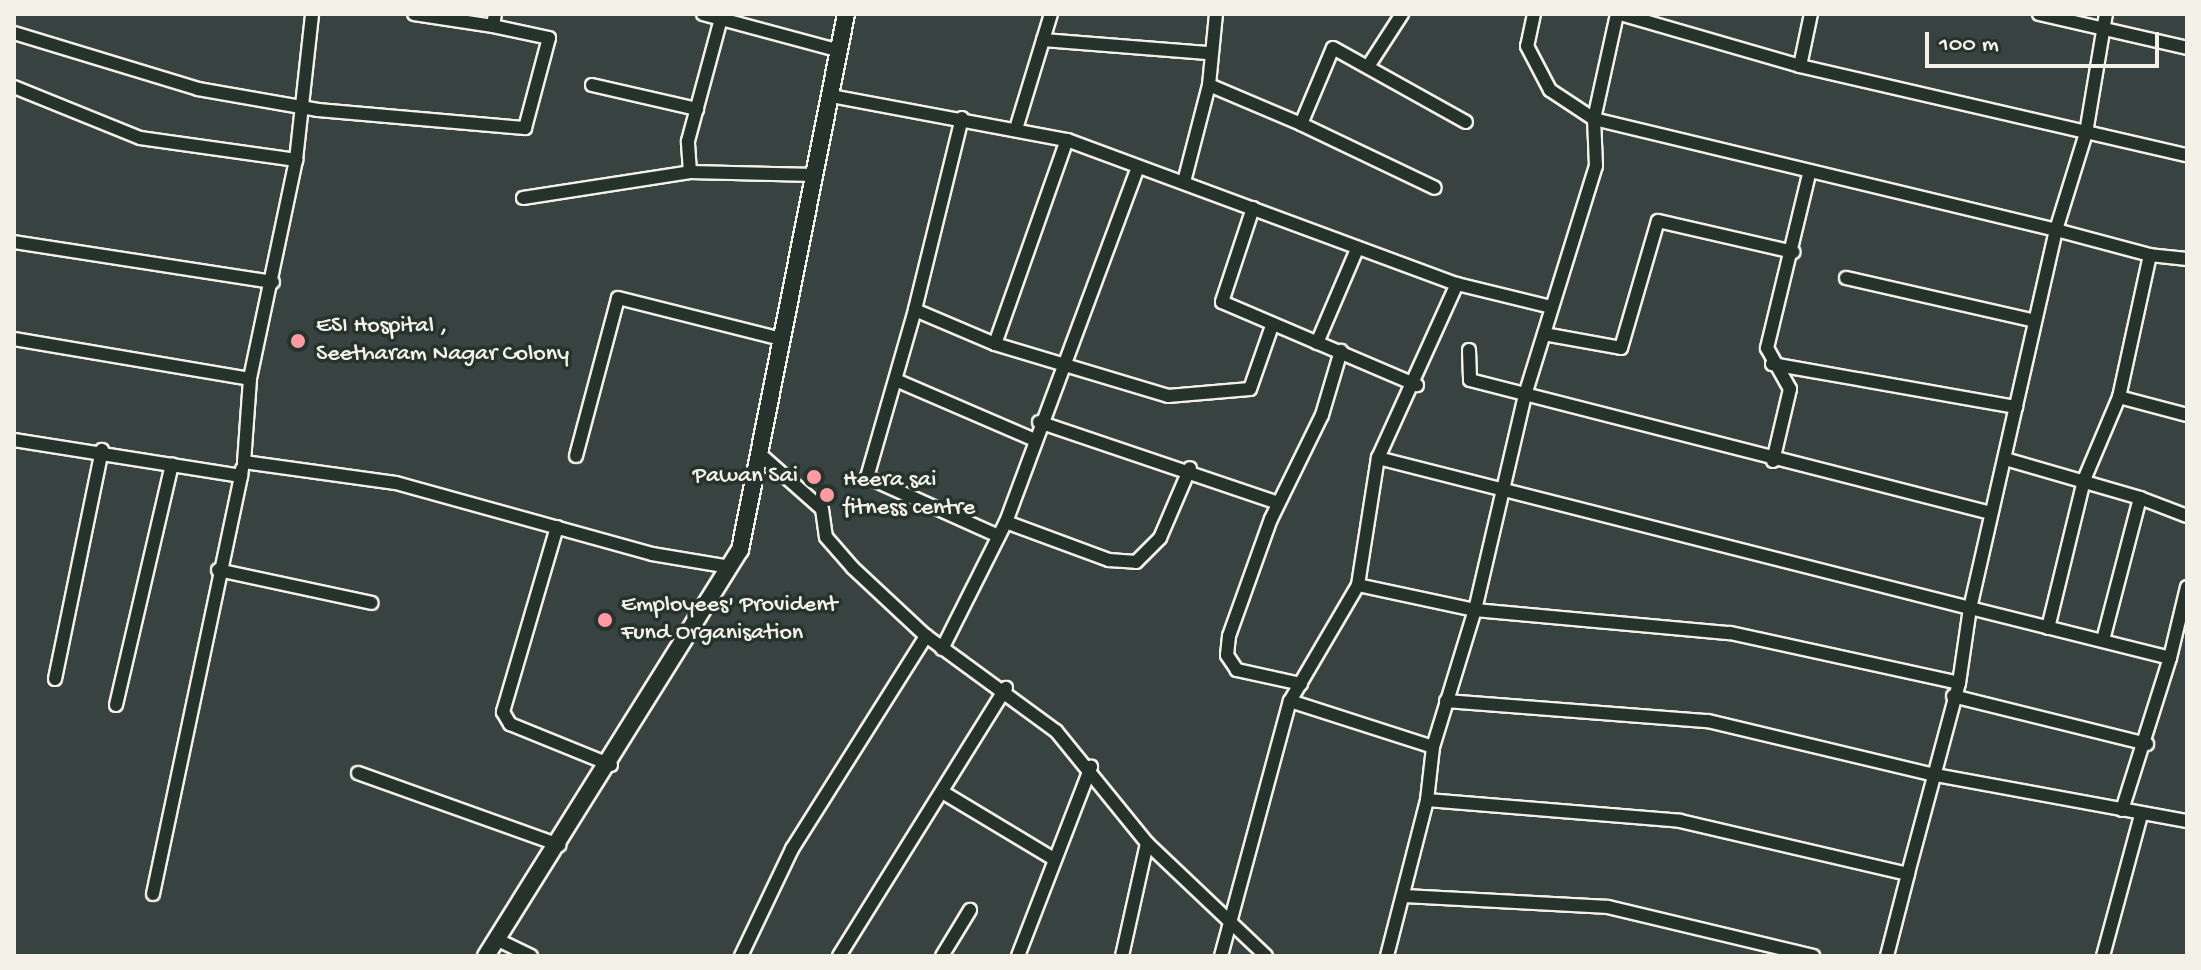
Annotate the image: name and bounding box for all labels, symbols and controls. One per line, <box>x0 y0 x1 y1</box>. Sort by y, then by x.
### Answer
scale bar <box>1929 16 2163 66</box>
text: 100 m <box>1939 31 1999 60</box>
place label: ESI Hospital , Seetharam Nagar Colony <box>316 313 569 369</box>
marker: ESI Hospital , Seetharam Nagar Colony <box>287 330 309 352</box>
place label: Pawan Sai <box>693 463 798 491</box>
place label: Heera sai fitness centre <box>843 467 975 523</box>
marker: Pawan Sai <box>805 468 823 486</box>
marker: Heera sai fitness centre <box>818 486 836 504</box>
place label: Employees' Provident Fund Organisation <box>621 592 837 648</box>
marker: Employees' Provident Fund Organisation <box>596 611 614 629</box>

